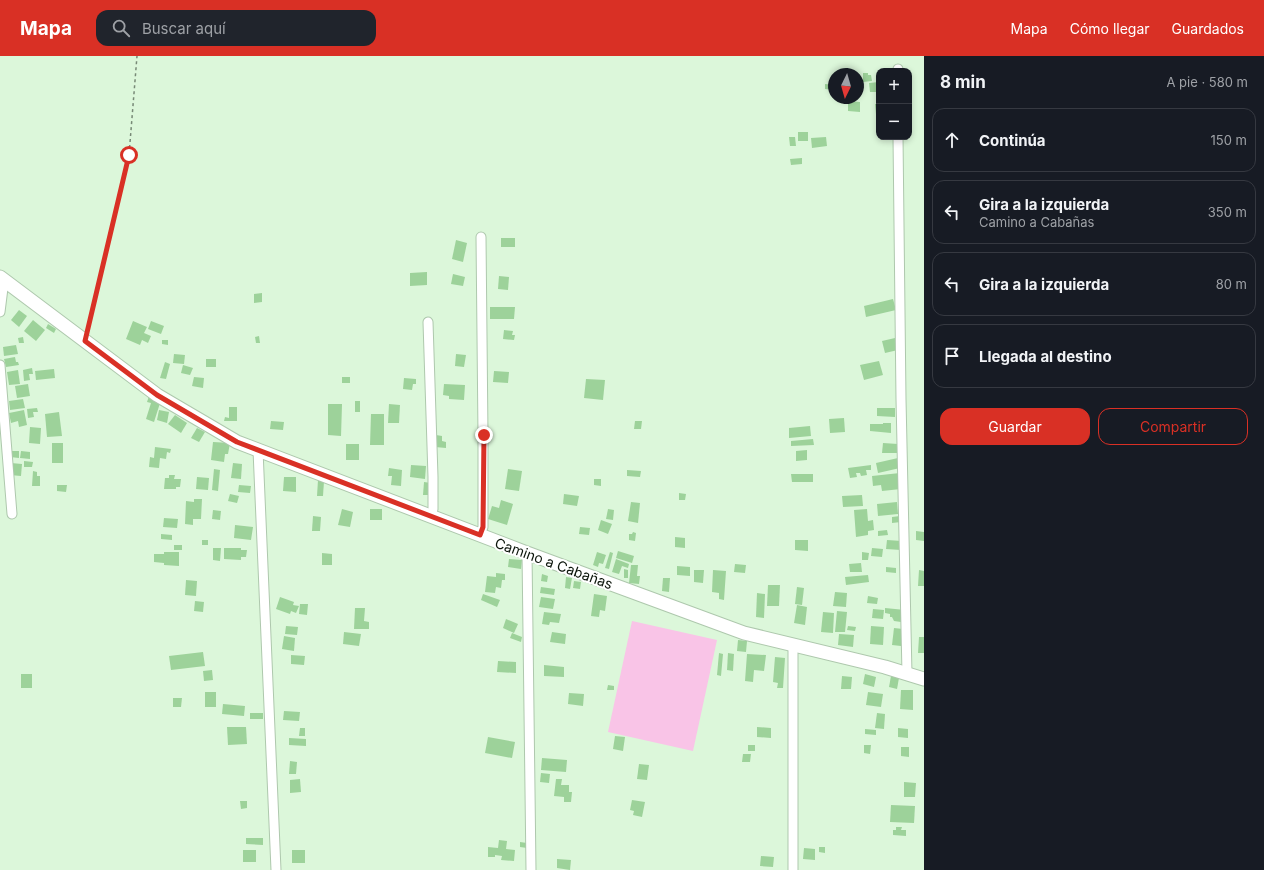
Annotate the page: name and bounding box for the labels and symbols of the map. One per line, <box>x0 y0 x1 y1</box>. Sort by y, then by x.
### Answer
north arrow <box>828 68 864 104</box>
route start <box>120 146 138 164</box>
route end <box>475 426 493 444</box>
street label: Camino a Cabañas <box>493 534 615 592</box>

